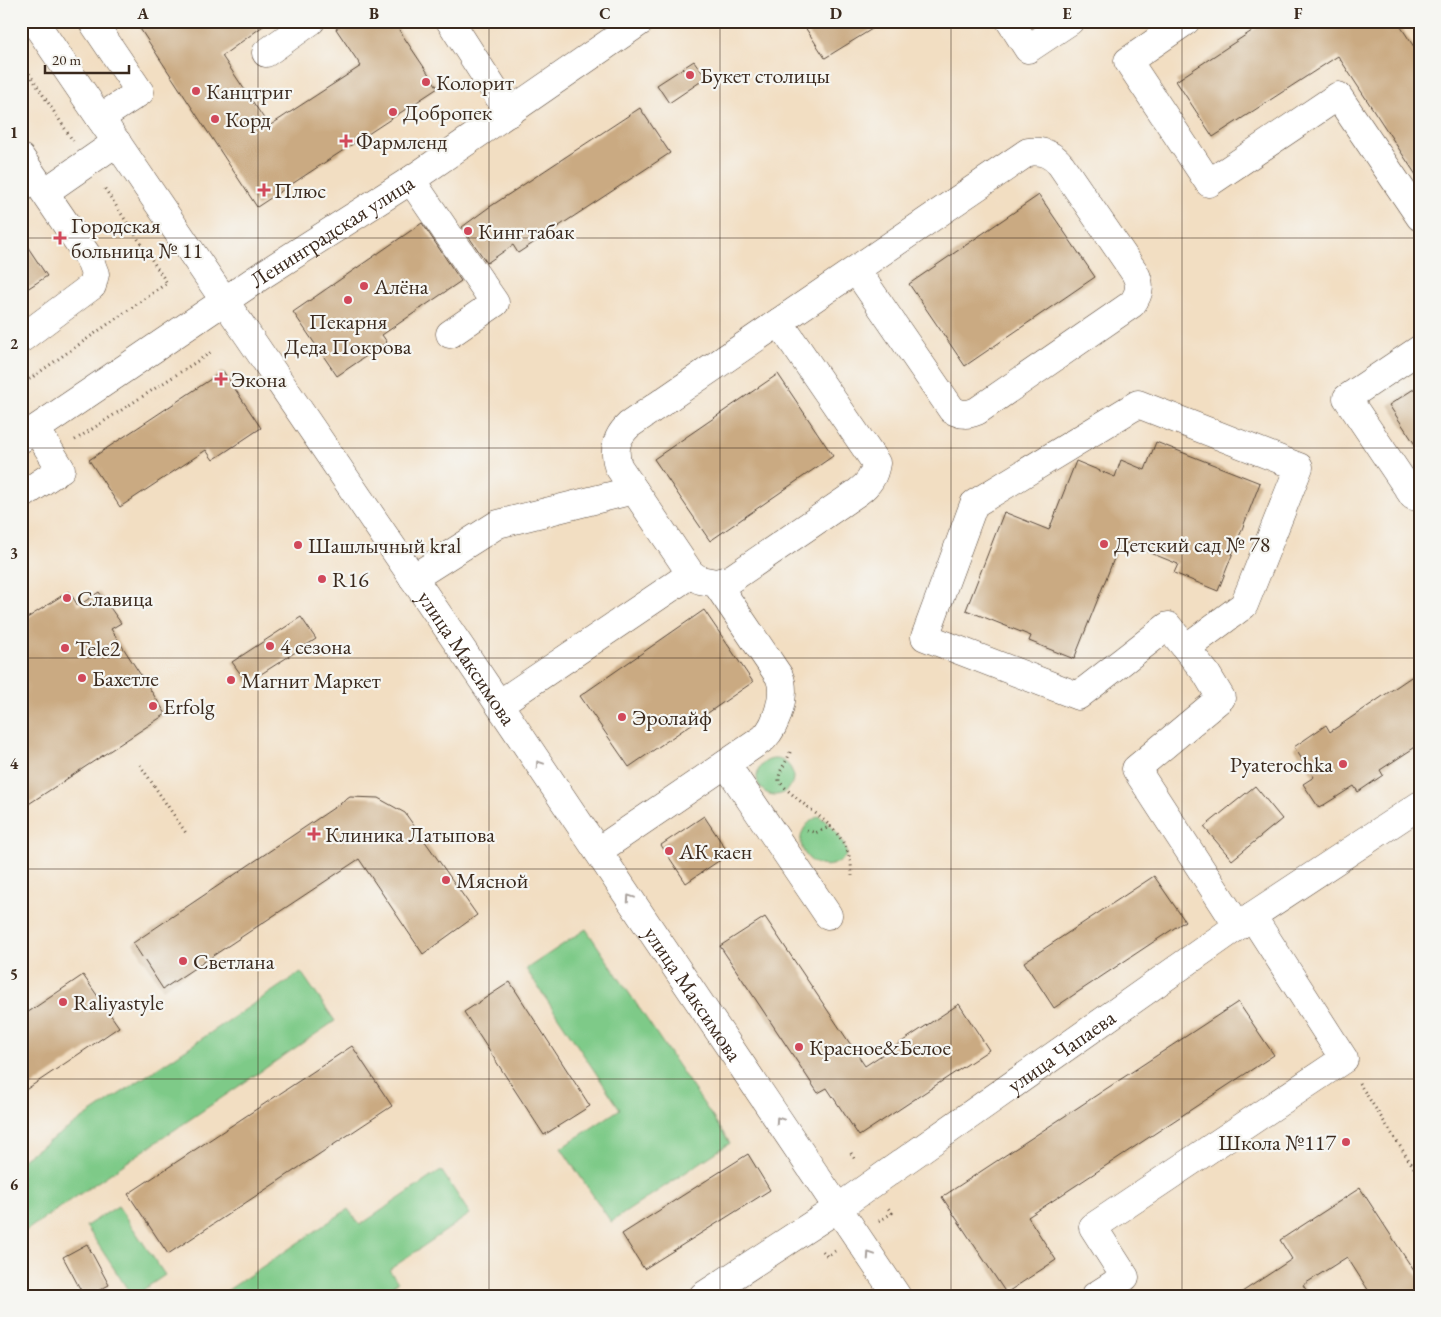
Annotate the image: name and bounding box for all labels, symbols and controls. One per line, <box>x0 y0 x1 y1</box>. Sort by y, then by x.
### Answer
text: A <box>136 3 149 24</box>
text: B <box>369 3 379 24</box>
text: C <box>599 3 611 24</box>
text: D <box>830 3 842 24</box>
text: E <box>1062 3 1072 24</box>
text: F <box>1294 3 1303 24</box>
scale bar <box>45 42 129 74</box>
text: 20 m <box>52 50 81 69</box>
place label: Букет столицы <box>700 61 830 90</box>
place label: Колорит <box>436 68 514 97</box>
marker: Букет столицы <box>684 69 696 81</box>
marker: Колорит <box>420 76 432 88</box>
place label: Канцтриг <box>206 77 292 106</box>
marker: Канцтриг <box>190 85 202 97</box>
place label: Добропек <box>403 98 493 127</box>
place label: Корд <box>225 105 271 134</box>
marker: Добропек <box>387 106 399 118</box>
marker: Корд <box>209 113 221 125</box>
text: 1 <box>10 122 18 143</box>
place label: Фармленд <box>356 127 447 156</box>
marker: Фармленд <box>340 135 352 147</box>
street label: Ленинградская улица <box>244 168 420 295</box>
place label: Плюс <box>274 176 326 205</box>
marker: Плюс <box>258 184 270 196</box>
place label: Городская больница № 11 <box>71 211 203 265</box>
place label: Кинг табак <box>478 217 575 246</box>
marker: Кинг табак <box>462 225 474 237</box>
marker: Городская больница № 11 <box>53 231 67 245</box>
place label: Алёна <box>373 272 429 301</box>
marker: Алёна <box>358 280 370 292</box>
marker: Пекарня Деда Покрова <box>342 294 354 306</box>
place label: Пекарня Деда Покрова <box>284 307 412 361</box>
text: 2 <box>10 333 19 354</box>
place label: Экона <box>231 365 287 394</box>
marker: Экона <box>215 373 227 385</box>
place label: Детский сад № 78 <box>1114 530 1270 559</box>
place label: Шашлычный kral <box>308 531 461 560</box>
marker: Детский сад № 78 <box>1098 538 1110 550</box>
marker: Шашлычный kral <box>292 539 304 551</box>
text: 3 <box>10 543 18 564</box>
place label: R16 <box>332 565 369 594</box>
marker: R16 <box>316 573 328 585</box>
place label: Славица <box>77 584 153 613</box>
street label: улица Максимова <box>411 585 523 731</box>
marker: Славица <box>61 592 73 604</box>
place label: 4 сезона <box>280 632 352 661</box>
place label: Tele2 <box>75 634 121 663</box>
marker: 4 сезона <box>264 640 276 652</box>
marker: Tele2 <box>59 642 71 654</box>
place label: Бахетле <box>92 664 159 693</box>
place label: Магнит Маркет <box>241 666 381 695</box>
marker: Бахетле <box>76 672 88 684</box>
marker: Магнит Маркет <box>225 674 237 686</box>
place label: Erfolg <box>163 692 215 721</box>
marker: Erfolg <box>147 700 159 712</box>
place label: Эролайф <box>632 703 712 732</box>
marker: Эролайф <box>616 711 628 723</box>
place label: Pyaterochka <box>1230 750 1333 779</box>
text: 4 <box>10 753 19 774</box>
marker: Pyaterochka <box>1337 758 1349 770</box>
one-way arrow <box>536 760 545 769</box>
place label: Клиника Латыпова <box>325 820 495 849</box>
marker: Клиника Латыпова <box>307 827 321 841</box>
place label: АК каен <box>678 837 752 866</box>
marker: АК каен <box>663 845 675 857</box>
place label: Мясной <box>456 866 529 895</box>
marker: Мясной <box>440 874 452 886</box>
one-way arrow <box>627 894 636 904</box>
street label: улица Максимова <box>637 921 749 1067</box>
place label: Светлана <box>193 947 275 976</box>
marker: Светлана <box>177 955 189 967</box>
text: 5 <box>10 964 18 985</box>
place label: Raliyastyle <box>73 988 164 1017</box>
marker: Raliyastyle <box>57 996 69 1008</box>
street label: улица Чапаева <box>1001 1003 1121 1099</box>
place label: Красное&Белое <box>809 1033 951 1062</box>
marker: Красное&Белое <box>793 1041 805 1053</box>
one-way arrow <box>776 1117 785 1126</box>
place label: Школа №117 <box>1218 1128 1336 1157</box>
marker: Школа №117 <box>1340 1136 1352 1148</box>
text: 6 <box>10 1174 19 1195</box>
one-way arrow <box>866 1252 876 1261</box>

